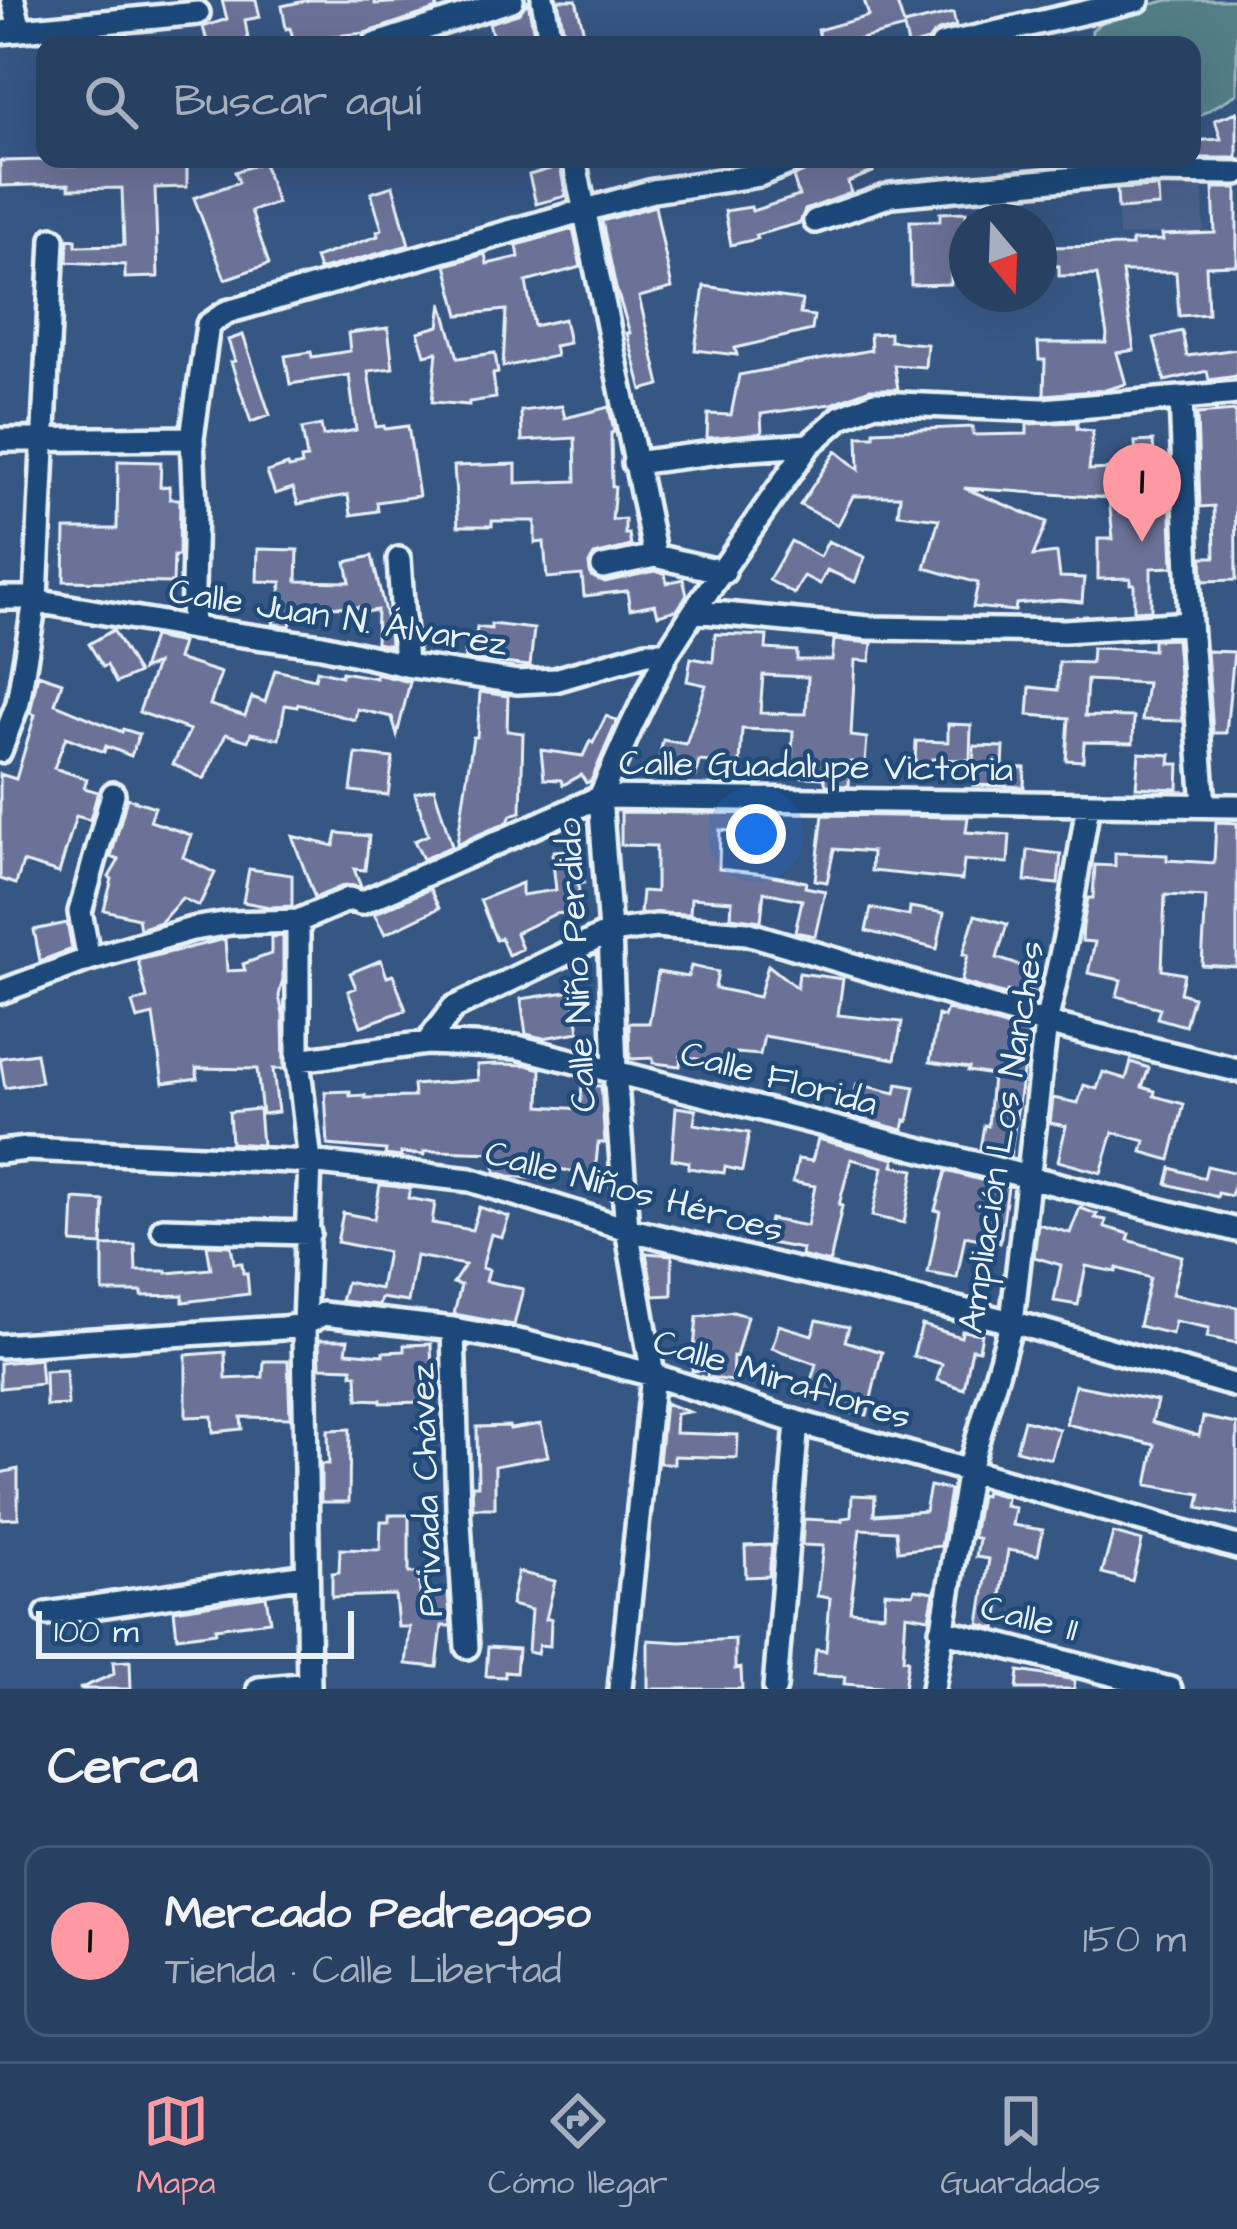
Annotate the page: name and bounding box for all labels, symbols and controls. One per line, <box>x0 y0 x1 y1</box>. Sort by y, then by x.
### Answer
search box <box>36 36 1201 168</box>
icon: search <box>78 69 144 135</box>
text: Buscar aquí <box>174 71 421 133</box>
north arrow <box>949 204 1057 312</box>
pin: 1 <box>1103 443 1181 542</box>
street label: Calle Juan N. Álvarez <box>165 566 511 670</box>
street label: Calle Guadalupe Victoria <box>618 738 1014 796</box>
your location <box>726 804 786 864</box>
street label: Calle Niño Perdido <box>544 817 610 1113</box>
street label: Ampliación Los Nanches <box>946 937 1058 1337</box>
street label: Calle Florida <box>675 1028 883 1130</box>
street label: Calle Niños Héroes <box>479 1128 789 1256</box>
street label: Calle Miraflores <box>647 1317 917 1443</box>
street label: Privada Chávez <box>397 1362 457 1618</box>
street label: Calle 11 <box>975 1582 1083 1656</box>
scale bar <box>36 1605 354 1658</box>
text: 100 m <box>54 1609 139 1655</box>
text: Cerca <box>48 1732 198 1803</box>
text: Mercado Pedregoso <box>165 1883 591 1945</box>
text: 1 <box>88 1914 93 1968</box>
text: 150 m <box>1083 1914 1186 1968</box>
text: Tienda · Calle Libertad <box>165 1945 562 1999</box>
tab: Mapa <box>136 2088 216 2206</box>
tab: Cómo llegar <box>488 2088 668 2206</box>
tab: Guardados <box>940 2088 1101 2206</box>

